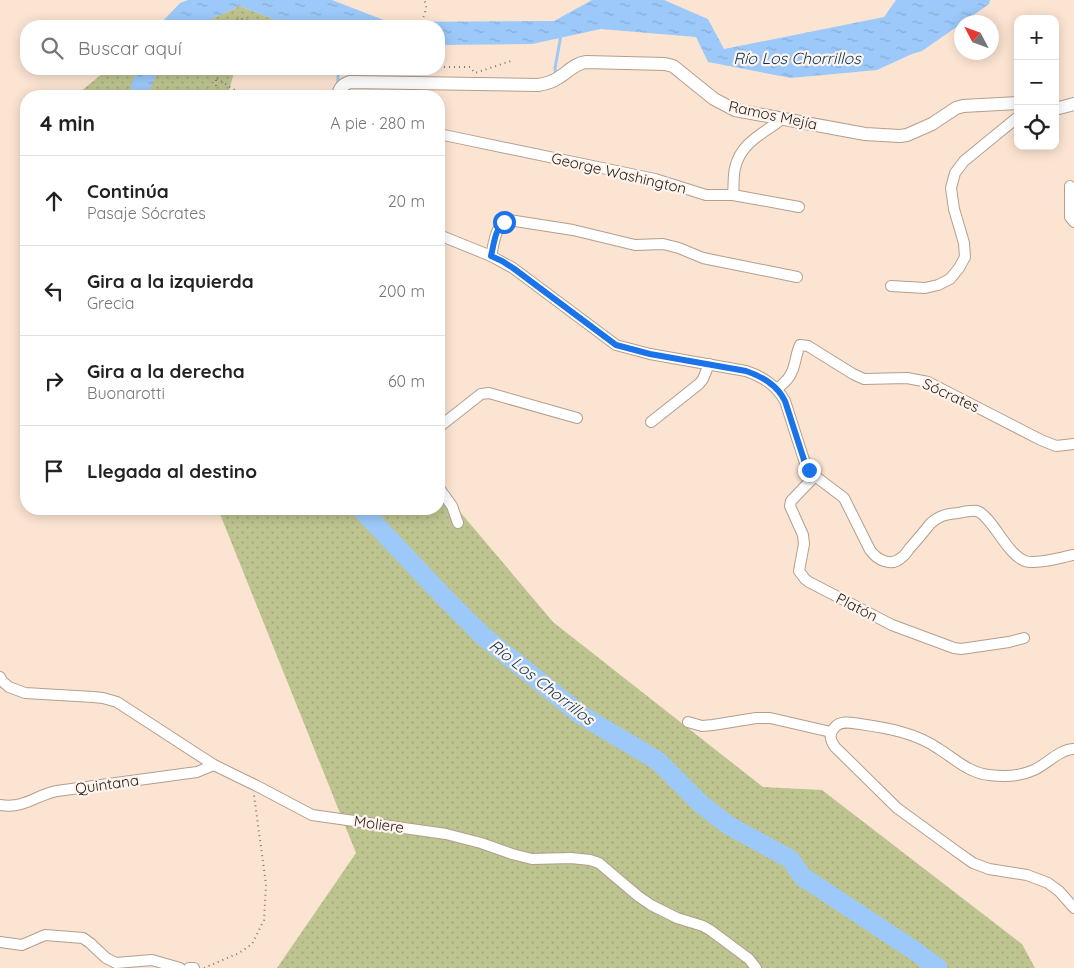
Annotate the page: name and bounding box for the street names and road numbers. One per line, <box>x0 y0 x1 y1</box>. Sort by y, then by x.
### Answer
street label: Ramos Mejía <box>727 96 819 134</box>
street label: George Washington <box>550 148 688 198</box>
street label: Sócrates <box>920 374 982 416</box>
street label: Platón <box>833 588 881 626</box>
street label: Quintana <box>74 770 140 798</box>
street label: Moliere <box>353 811 405 837</box>

